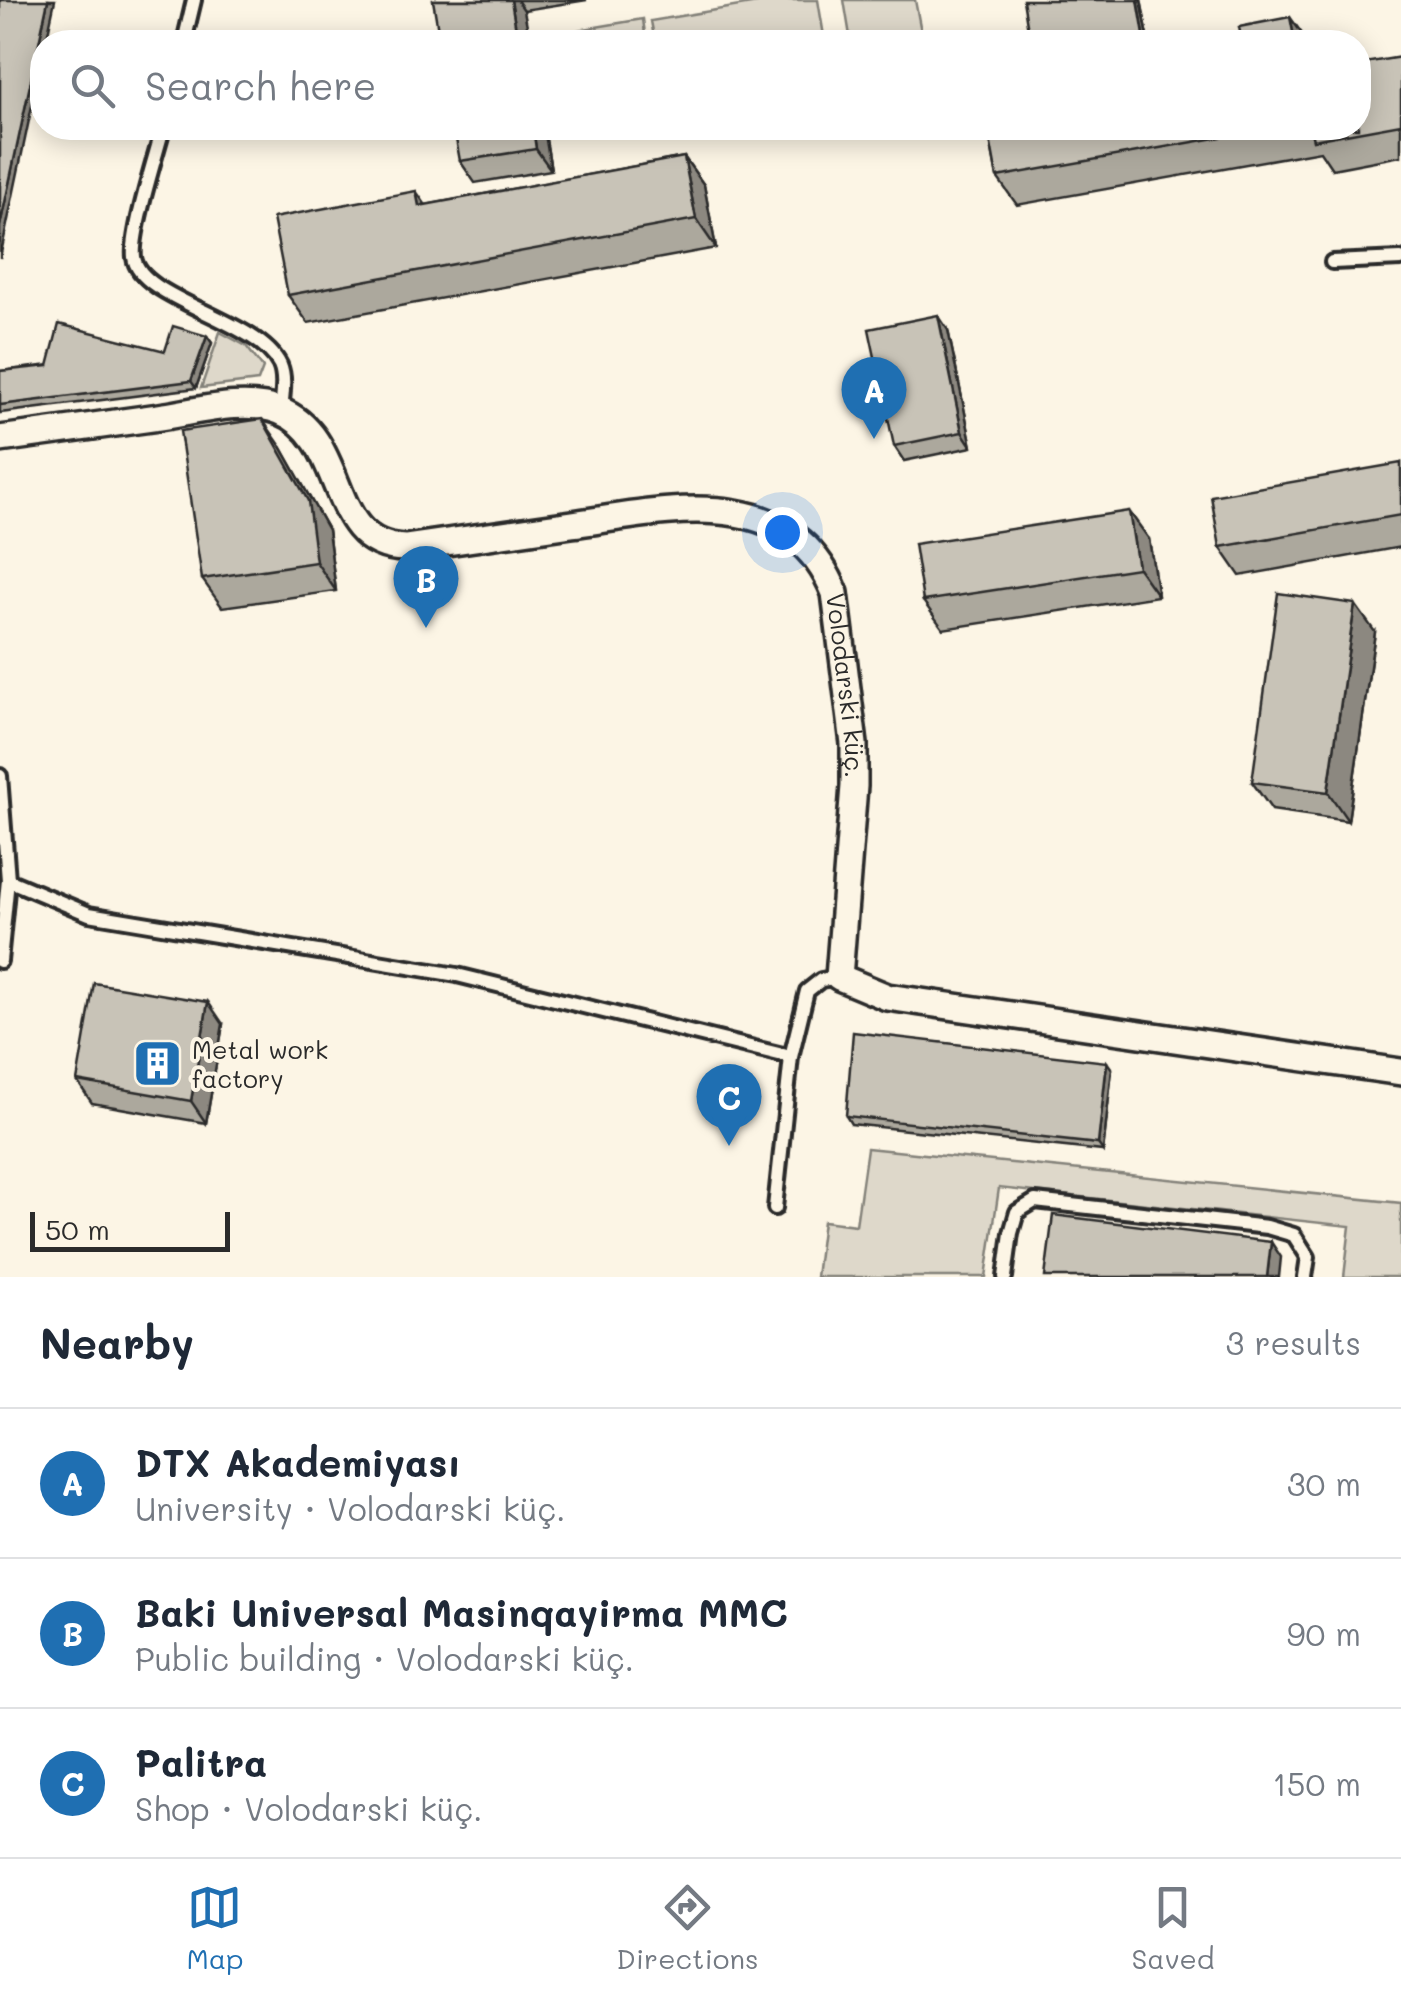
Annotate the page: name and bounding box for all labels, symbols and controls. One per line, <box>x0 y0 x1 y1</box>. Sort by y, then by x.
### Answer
search box <box>30 30 1371 140</box>
icon: search <box>65 58 120 113</box>
text: Search here <box>145 60 376 110</box>
pin: A <box>842 356 906 439</box>
your location <box>757 507 808 558</box>
pin: B <box>394 546 458 628</box>
street label: Volodarski küç. <box>820 591 871 778</box>
place label: Metal work factory <box>192 1033 328 1095</box>
building icon: Metal work factory <box>131 1038 183 1090</box>
pin: C <box>696 1064 762 1146</box>
scale bar <box>30 1207 230 1252</box>
text: 50 m <box>45 1211 110 1247</box>
text: Nearby <box>40 1315 194 1370</box>
text: 3 results <box>1225 1321 1361 1363</box>
text: DTX Akademiyası <box>135 1437 461 1487</box>
text: A <box>61 1462 84 1504</box>
text: 30 m <box>1287 1462 1361 1504</box>
text: University · Volodarski küç. <box>135 1487 565 1529</box>
text: Baki Universal Masinqayirma MMC <box>135 1587 788 1637</box>
text: B <box>62 1612 83 1654</box>
text: 90 m <box>1287 1612 1361 1654</box>
text: Public building · Volodarski küç. <box>135 1637 634 1679</box>
text: Palitra <box>135 1737 267 1787</box>
text: C <box>61 1762 84 1804</box>
text: 150 m <box>1273 1762 1361 1804</box>
text: Shop · Volodarski küç. <box>135 1787 482 1829</box>
tab: Map <box>186 1880 243 1976</box>
tab: Directions <box>616 1880 759 1976</box>
tab: Saved <box>1131 1880 1215 1976</box>

